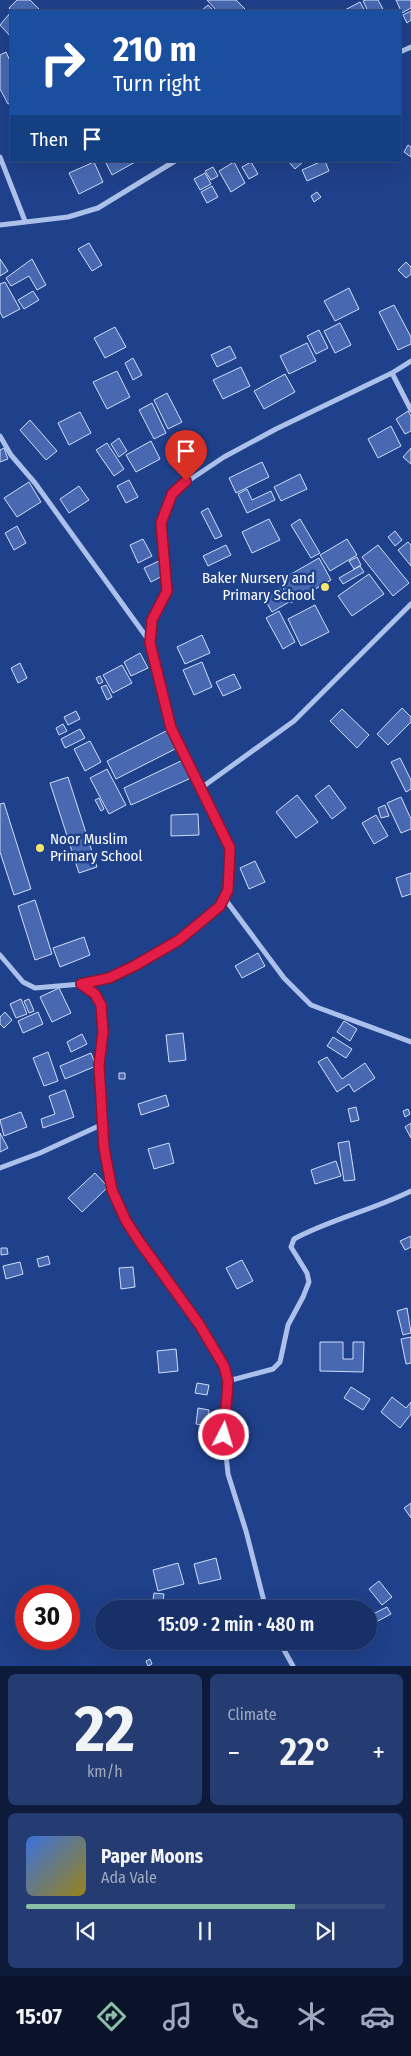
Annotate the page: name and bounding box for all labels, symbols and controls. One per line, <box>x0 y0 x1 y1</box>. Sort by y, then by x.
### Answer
text: 210 m <box>113 28 197 70</box>
icon: right <box>30 30 95 95</box>
text: Turn right <box>113 70 201 97</box>
icon: arrive <box>78 125 106 153</box>
text: Then <box>30 128 68 151</box>
pin <box>165 430 207 481</box>
icon: arrive <box>172 437 200 465</box>
place label: Baker Nursery and Primary School <box>202 569 315 604</box>
marker: Baker Nursery and Primary School <box>319 581 331 593</box>
place label: Noor Muslim Primary School <box>50 830 142 865</box>
marker: Noor Muslim Primary School <box>34 842 46 854</box>
position arrow <box>197 1408 249 1460</box>
speed limit sign: 30 <box>15 1585 80 1650</box>
text: 15:09 · 2 min · 480 m <box>158 1613 314 1636</box>
text: 22 <box>75 1690 135 1768</box>
text: Climate <box>228 1705 277 1724</box>
text: 22° <box>280 1729 333 1775</box>
text: − <box>228 1736 240 1769</box>
text: + <box>372 1736 385 1769</box>
text: km/h <box>87 1762 123 1781</box>
text: Paper Moons <box>101 1845 203 1868</box>
text: Ada Vale <box>101 1868 157 1887</box>
icon: previous <box>72 1917 100 1945</box>
icon: pause <box>191 1917 219 1945</box>
icon: next <box>311 1917 339 1945</box>
icon: directions <box>94 1999 129 2034</box>
icon: music <box>160 1999 195 2034</box>
icon: phone <box>227 1999 262 2034</box>
icon: climate <box>294 1999 329 2034</box>
icon: car <box>360 1999 395 2034</box>
text: 15:07 <box>16 2003 62 2030</box>

